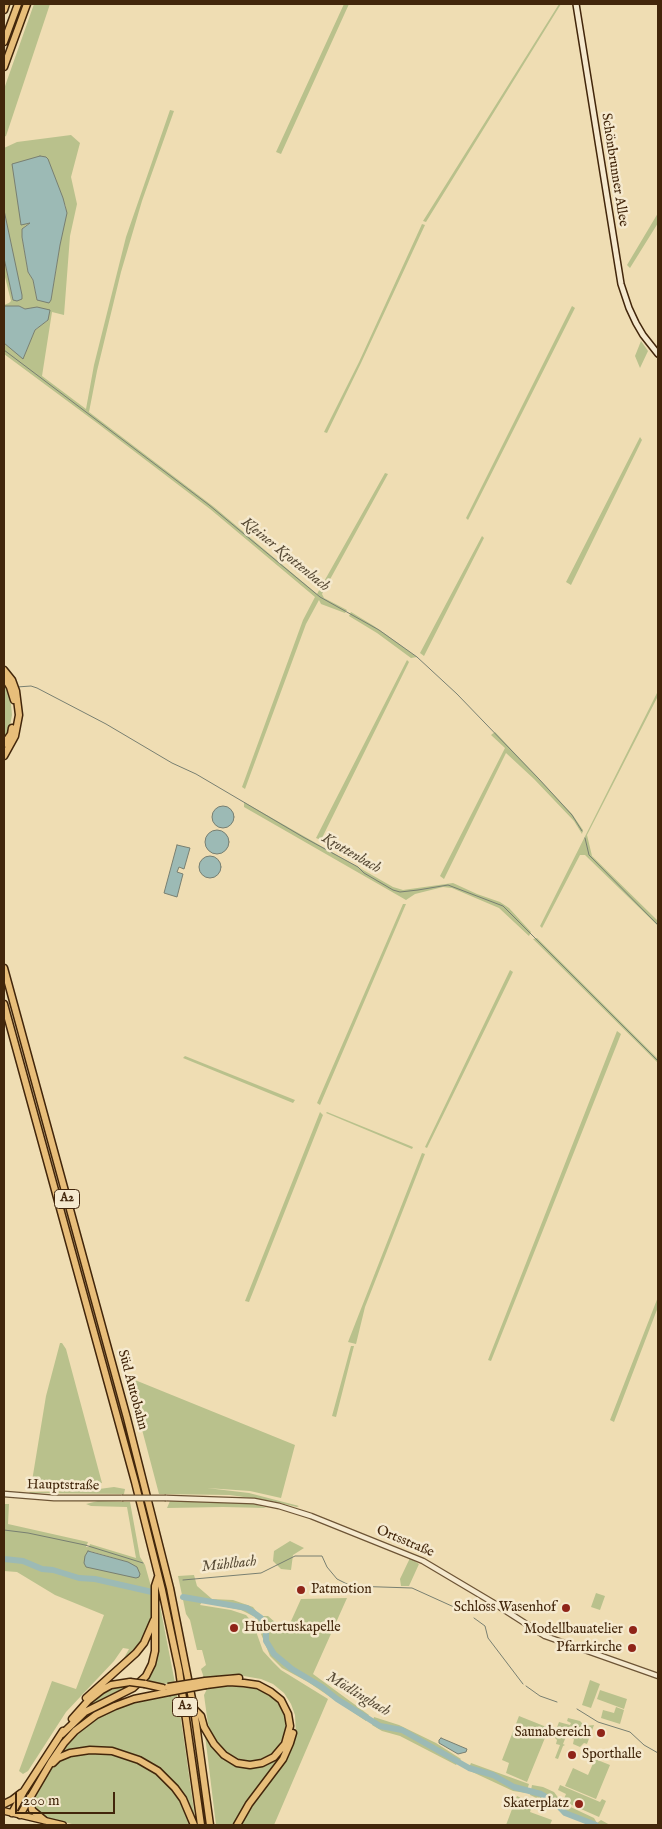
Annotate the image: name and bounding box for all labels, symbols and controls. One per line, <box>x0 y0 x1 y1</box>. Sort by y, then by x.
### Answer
street label: Schönbrunner Allee <box>597 112 631 228</box>
water label: Kleiner Krottenbach <box>237 514 333 596</box>
water label: Krottenbach <box>318 830 384 878</box>
road number: A2 <box>54 1190 80 1208</box>
street label: Süd Autobahn <box>113 1348 151 1432</box>
street label: Hauptstraße <box>27 1477 99 1495</box>
street label: Ortsstraße <box>374 1522 436 1562</box>
water label: Mühlbach <box>201 1553 257 1577</box>
place label: Patmotion <box>311 1582 372 1598</box>
marker: Patmotion <box>295 1584 307 1596</box>
place label: Schloss Wasenhof <box>454 1600 556 1616</box>
marker: Schloss Wasenhof <box>560 1602 572 1614</box>
place label: Hubertuskapelle <box>244 1620 341 1636</box>
marker: Hubertuskapelle <box>228 1622 240 1634</box>
place label: Modellbauatelier <box>524 1622 623 1638</box>
marker: Modellbauatelier <box>627 1624 639 1636</box>
place label: Pfarrkirche <box>556 1640 622 1656</box>
marker: Pfarrkirche <box>626 1642 638 1654</box>
water label: Mödlingbach <box>323 1669 393 1721</box>
road number: A2 <box>172 1698 198 1716</box>
place label: Saunabereich <box>514 1725 591 1741</box>
marker: Saunabereich <box>595 1727 607 1739</box>
place label: Sporthalle <box>582 1747 642 1763</box>
marker: Sporthalle <box>566 1749 578 1761</box>
scale bar <box>18 1782 118 1814</box>
text: 200 m <box>23 1791 60 1810</box>
place label: Skaterplatz <box>503 1796 569 1812</box>
marker: Skaterplatz <box>573 1798 585 1810</box>

